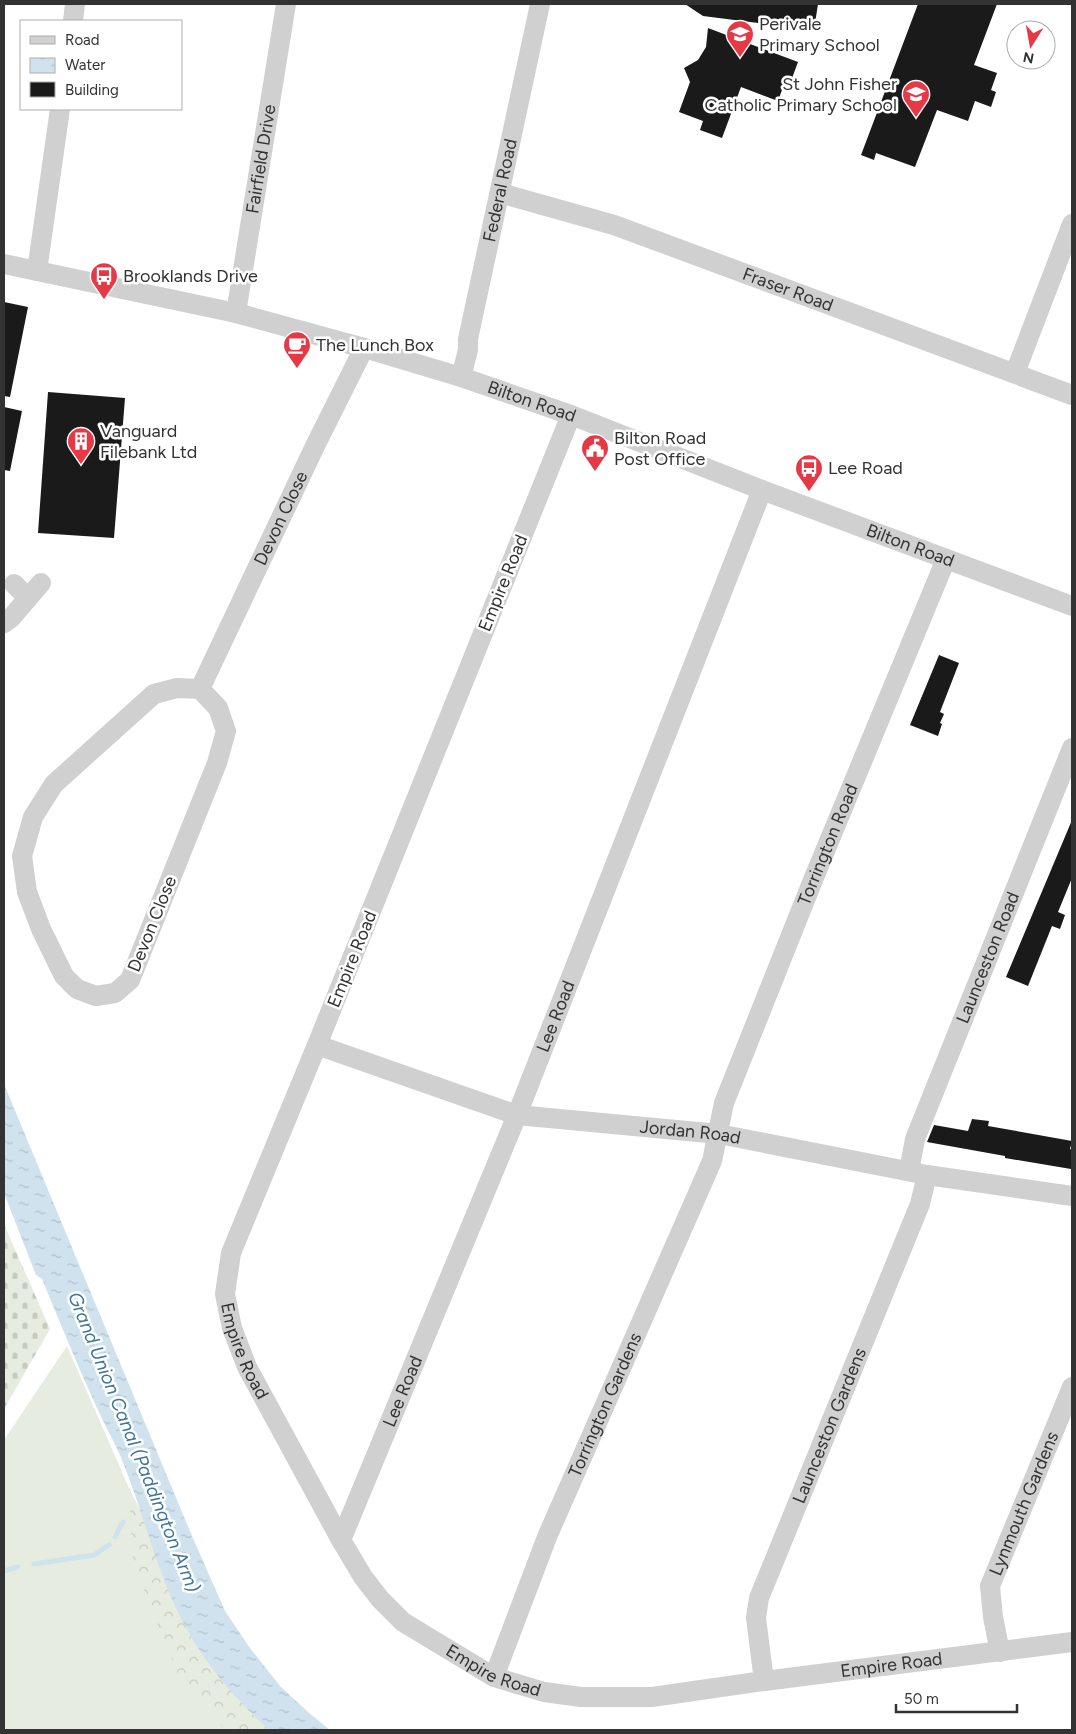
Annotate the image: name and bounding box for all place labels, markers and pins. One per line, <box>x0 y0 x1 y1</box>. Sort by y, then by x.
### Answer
place label: Perivale Primary School <box>759 13 880 56</box>
school or university icon: Perivale Primary School <box>725 19 755 58</box>
place label: St John Fisher Catholic Primary School <box>704 73 897 116</box>
school or university icon: St John Fisher Catholic Primary School <box>901 79 931 118</box>
bus stop icon: Brooklands Drive <box>89 261 119 300</box>
place label: Brooklands Drive <box>123 265 258 287</box>
cafe icon: The Lunch Box <box>282 330 312 369</box>
place label: The Lunch Box <box>316 334 434 356</box>
place label: Vanguard Filebank Ltd <box>100 420 197 463</box>
building icon: Vanguard Filebank Ltd <box>66 426 96 465</box>
place label: Bilton Road Post Office <box>614 427 706 470</box>
public building icon: Bilton Road Post Office <box>580 433 610 472</box>
bus stop icon: Lee Road <box>794 453 824 492</box>
place label: Lee Road <box>828 457 903 479</box>

